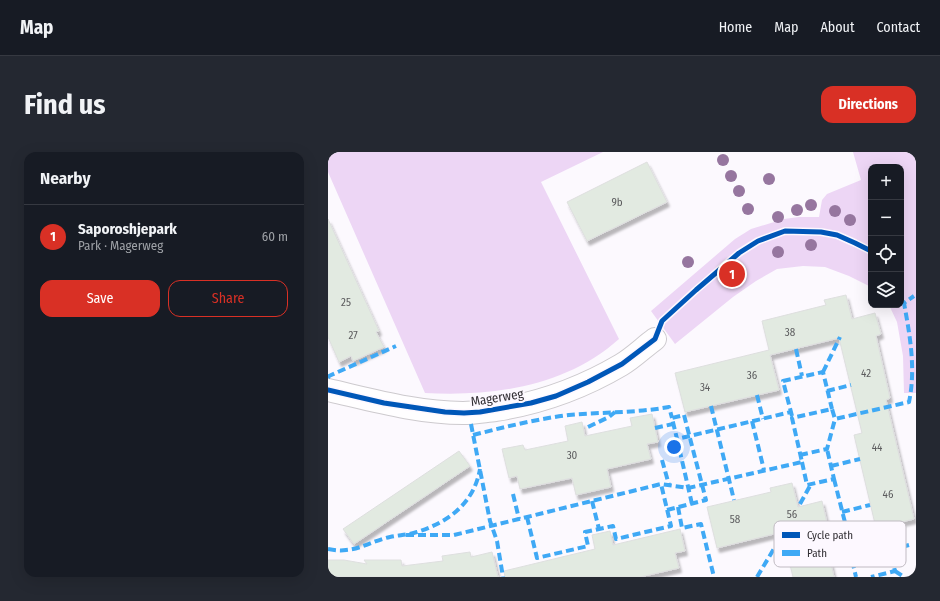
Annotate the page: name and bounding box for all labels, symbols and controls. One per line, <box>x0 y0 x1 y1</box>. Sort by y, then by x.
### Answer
text: Map <box>20 16 53 39</box>
text: Home <box>719 19 752 36</box>
text: Map <box>774 19 798 36</box>
text: About <box>820 19 855 36</box>
text: Contact <box>877 19 920 36</box>
button: Directions <box>821 86 916 123</box>
text: Find us <box>24 88 106 121</box>
map controls <box>868 164 904 308</box>
button: + <box>868 164 904 200</box>
text: Nearby <box>40 168 91 189</box>
house number: 9b <box>611 196 623 209</box>
button: − <box>868 200 904 236</box>
text: Saporoshjepark <box>78 220 177 238</box>
text: 1 <box>50 229 56 244</box>
text: 60 m <box>262 229 288 244</box>
button: locate <box>868 236 904 272</box>
text: Park · Magerweg <box>78 238 163 253</box>
pin: 1 <box>719 259 745 289</box>
button: layers <box>868 272 904 308</box>
button: Save <box>40 280 160 317</box>
button: Share <box>168 280 288 317</box>
house number: 25 <box>341 296 351 309</box>
house number: 38 <box>785 326 796 339</box>
house number: 27 <box>348 329 358 342</box>
house number: 42 <box>861 367 871 380</box>
house number: 36 <box>747 369 758 382</box>
house number: 34 <box>700 381 711 394</box>
street label: Magerweg <box>470 386 525 409</box>
your location <box>664 437 684 457</box>
house number: 44 <box>872 441 883 454</box>
house number: 30 <box>567 449 578 462</box>
house number: 46 <box>883 488 894 501</box>
house number: 56 <box>787 508 798 521</box>
house number: 58 <box>730 513 741 526</box>
legend <box>774 521 906 567</box>
text: Cycle path <box>807 529 853 542</box>
text: Path <box>807 547 827 560</box>

